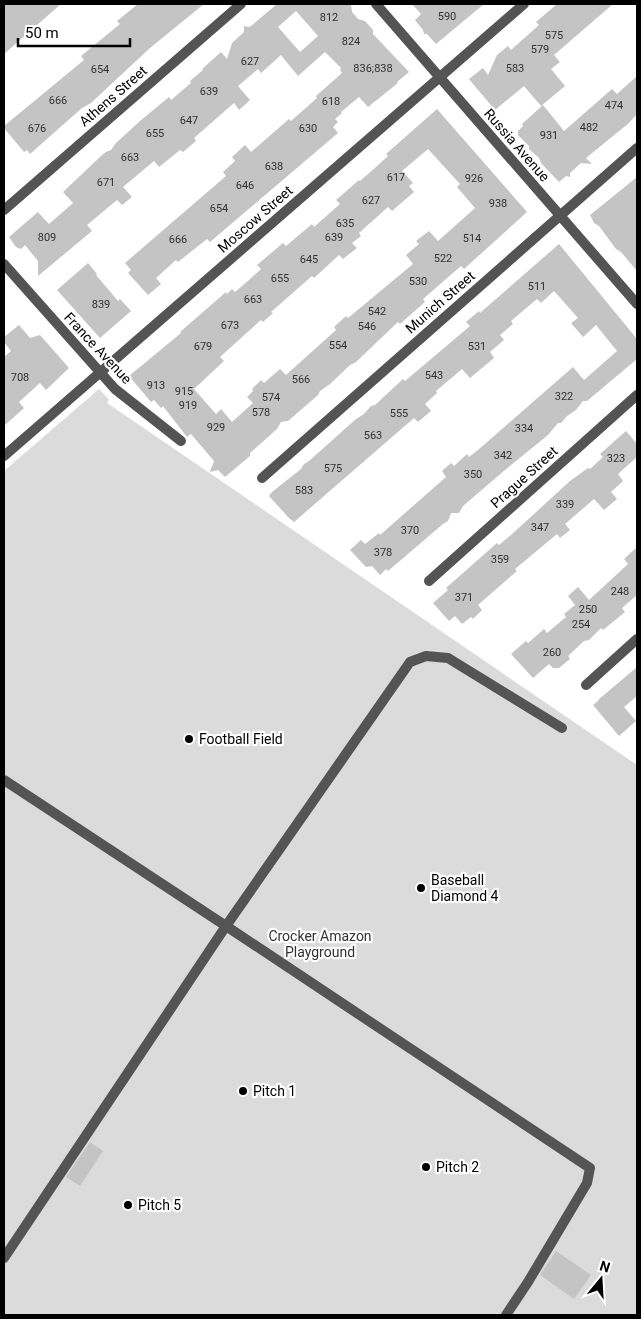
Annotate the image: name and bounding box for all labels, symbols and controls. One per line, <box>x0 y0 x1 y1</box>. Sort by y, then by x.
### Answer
house number: 590 <box>438 10 456 23</box>
house number: 812 <box>320 11 338 24</box>
scale bar <box>18 15 130 47</box>
text: 50 m <box>25 24 59 42</box>
house number: 575 <box>545 29 563 42</box>
house number: 824 <box>342 35 360 48</box>
house number: 579 <box>531 43 549 56</box>
house number: 627 <box>241 55 259 68</box>
street label: Athens Street <box>76 62 150 130</box>
house number: 836;838 <box>353 62 393 75</box>
house number: 583 <box>506 62 524 75</box>
house number: 654 <box>91 63 109 76</box>
house number: 639 <box>200 85 218 98</box>
house number: 666 <box>49 94 67 107</box>
house number: 618 <box>322 95 340 108</box>
house number: 474 <box>605 99 623 112</box>
street label: Russia Avenue <box>481 105 553 185</box>
house number: 647 <box>180 114 198 127</box>
house number: 482 <box>580 121 598 134</box>
house number: 676 <box>28 122 46 135</box>
house number: 630 <box>299 122 317 135</box>
house number: 655 <box>146 127 164 140</box>
house number: 931 <box>540 129 558 142</box>
house number: 663 <box>121 151 139 164</box>
house number: 638 <box>265 160 283 173</box>
house number: 617 <box>387 171 405 184</box>
house number: 926 <box>465 172 483 185</box>
house number: 671 <box>97 176 115 189</box>
house number: 646 <box>236 179 254 192</box>
street label: Moscow Street <box>214 182 296 256</box>
house number: 627 <box>362 194 380 207</box>
house number: 938 <box>489 197 507 210</box>
house number: 654 <box>210 202 228 215</box>
house number: 635 <box>336 217 354 230</box>
house number: 809 <box>38 231 56 244</box>
house number: 639 <box>325 231 343 244</box>
house number: 514 <box>463 232 481 245</box>
house number: 666 <box>169 233 187 246</box>
house number: 522 <box>434 252 452 265</box>
house number: 645 <box>300 253 318 266</box>
street label: Munich Street <box>402 267 478 336</box>
house number: 655 <box>271 272 289 285</box>
house number: 530 <box>409 275 427 288</box>
house number: 511 <box>528 280 546 293</box>
house number: 663 <box>244 293 262 306</box>
house number: 839 <box>92 298 110 311</box>
house number: 542 <box>368 305 386 318</box>
street label: France Avenue <box>61 309 135 387</box>
house number: 673 <box>221 319 239 332</box>
house number: 546 <box>358 320 376 333</box>
house number: 554 <box>329 339 347 352</box>
house number: 679 <box>194 340 212 353</box>
house number: 531 <box>468 340 486 353</box>
house number: 543 <box>425 369 443 382</box>
house number: 708 <box>11 371 29 384</box>
house number: 566 <box>292 373 310 386</box>
house number: 913 <box>147 379 165 392</box>
house number: 915 <box>175 385 193 398</box>
house number: 322 <box>555 390 573 403</box>
house number: 574 <box>262 391 280 404</box>
house number: 919 <box>179 399 197 412</box>
house number: 578 <box>252 406 270 419</box>
house number: 555 <box>390 407 408 420</box>
house number: 929 <box>207 421 225 434</box>
house number: 334 <box>515 422 533 435</box>
house number: 563 <box>364 429 382 442</box>
street label: Prague Street <box>487 443 561 511</box>
house number: 342 <box>494 449 512 462</box>
house number: 323 <box>607 452 625 465</box>
house number: 575 <box>324 462 342 475</box>
house number: 350 <box>464 468 482 481</box>
house number: 583 <box>295 484 313 497</box>
house number: 339 <box>556 498 574 511</box>
house number: 347 <box>531 521 549 534</box>
house number: 370 <box>401 524 419 537</box>
house number: 378 <box>374 546 392 559</box>
house number: 359 <box>491 553 509 566</box>
house number: 248 <box>611 585 629 598</box>
house number: 371 <box>455 591 473 604</box>
house number: 250 <box>579 603 597 616</box>
house number: 254 <box>572 618 590 631</box>
house number: 260 <box>543 646 561 659</box>
place label: Football Field <box>199 731 283 747</box>
marker: Football Field <box>183 733 195 745</box>
place label: Baseball Diamond 4 <box>431 872 499 904</box>
marker: Baseball Diamond 4 <box>415 882 427 894</box>
park label: Crocker Amazon Playground <box>268 928 372 960</box>
place label: Pitch 1 <box>253 1083 296 1099</box>
marker: Pitch 1 <box>237 1085 249 1097</box>
place label: Pitch 2 <box>436 1159 479 1175</box>
marker: Pitch 2 <box>420 1161 432 1173</box>
place label: Pitch 5 <box>138 1197 181 1213</box>
marker: Pitch 5 <box>122 1199 134 1211</box>
north arrow <box>576 1254 626 1304</box>
text: N <box>598 1257 612 1276</box>

